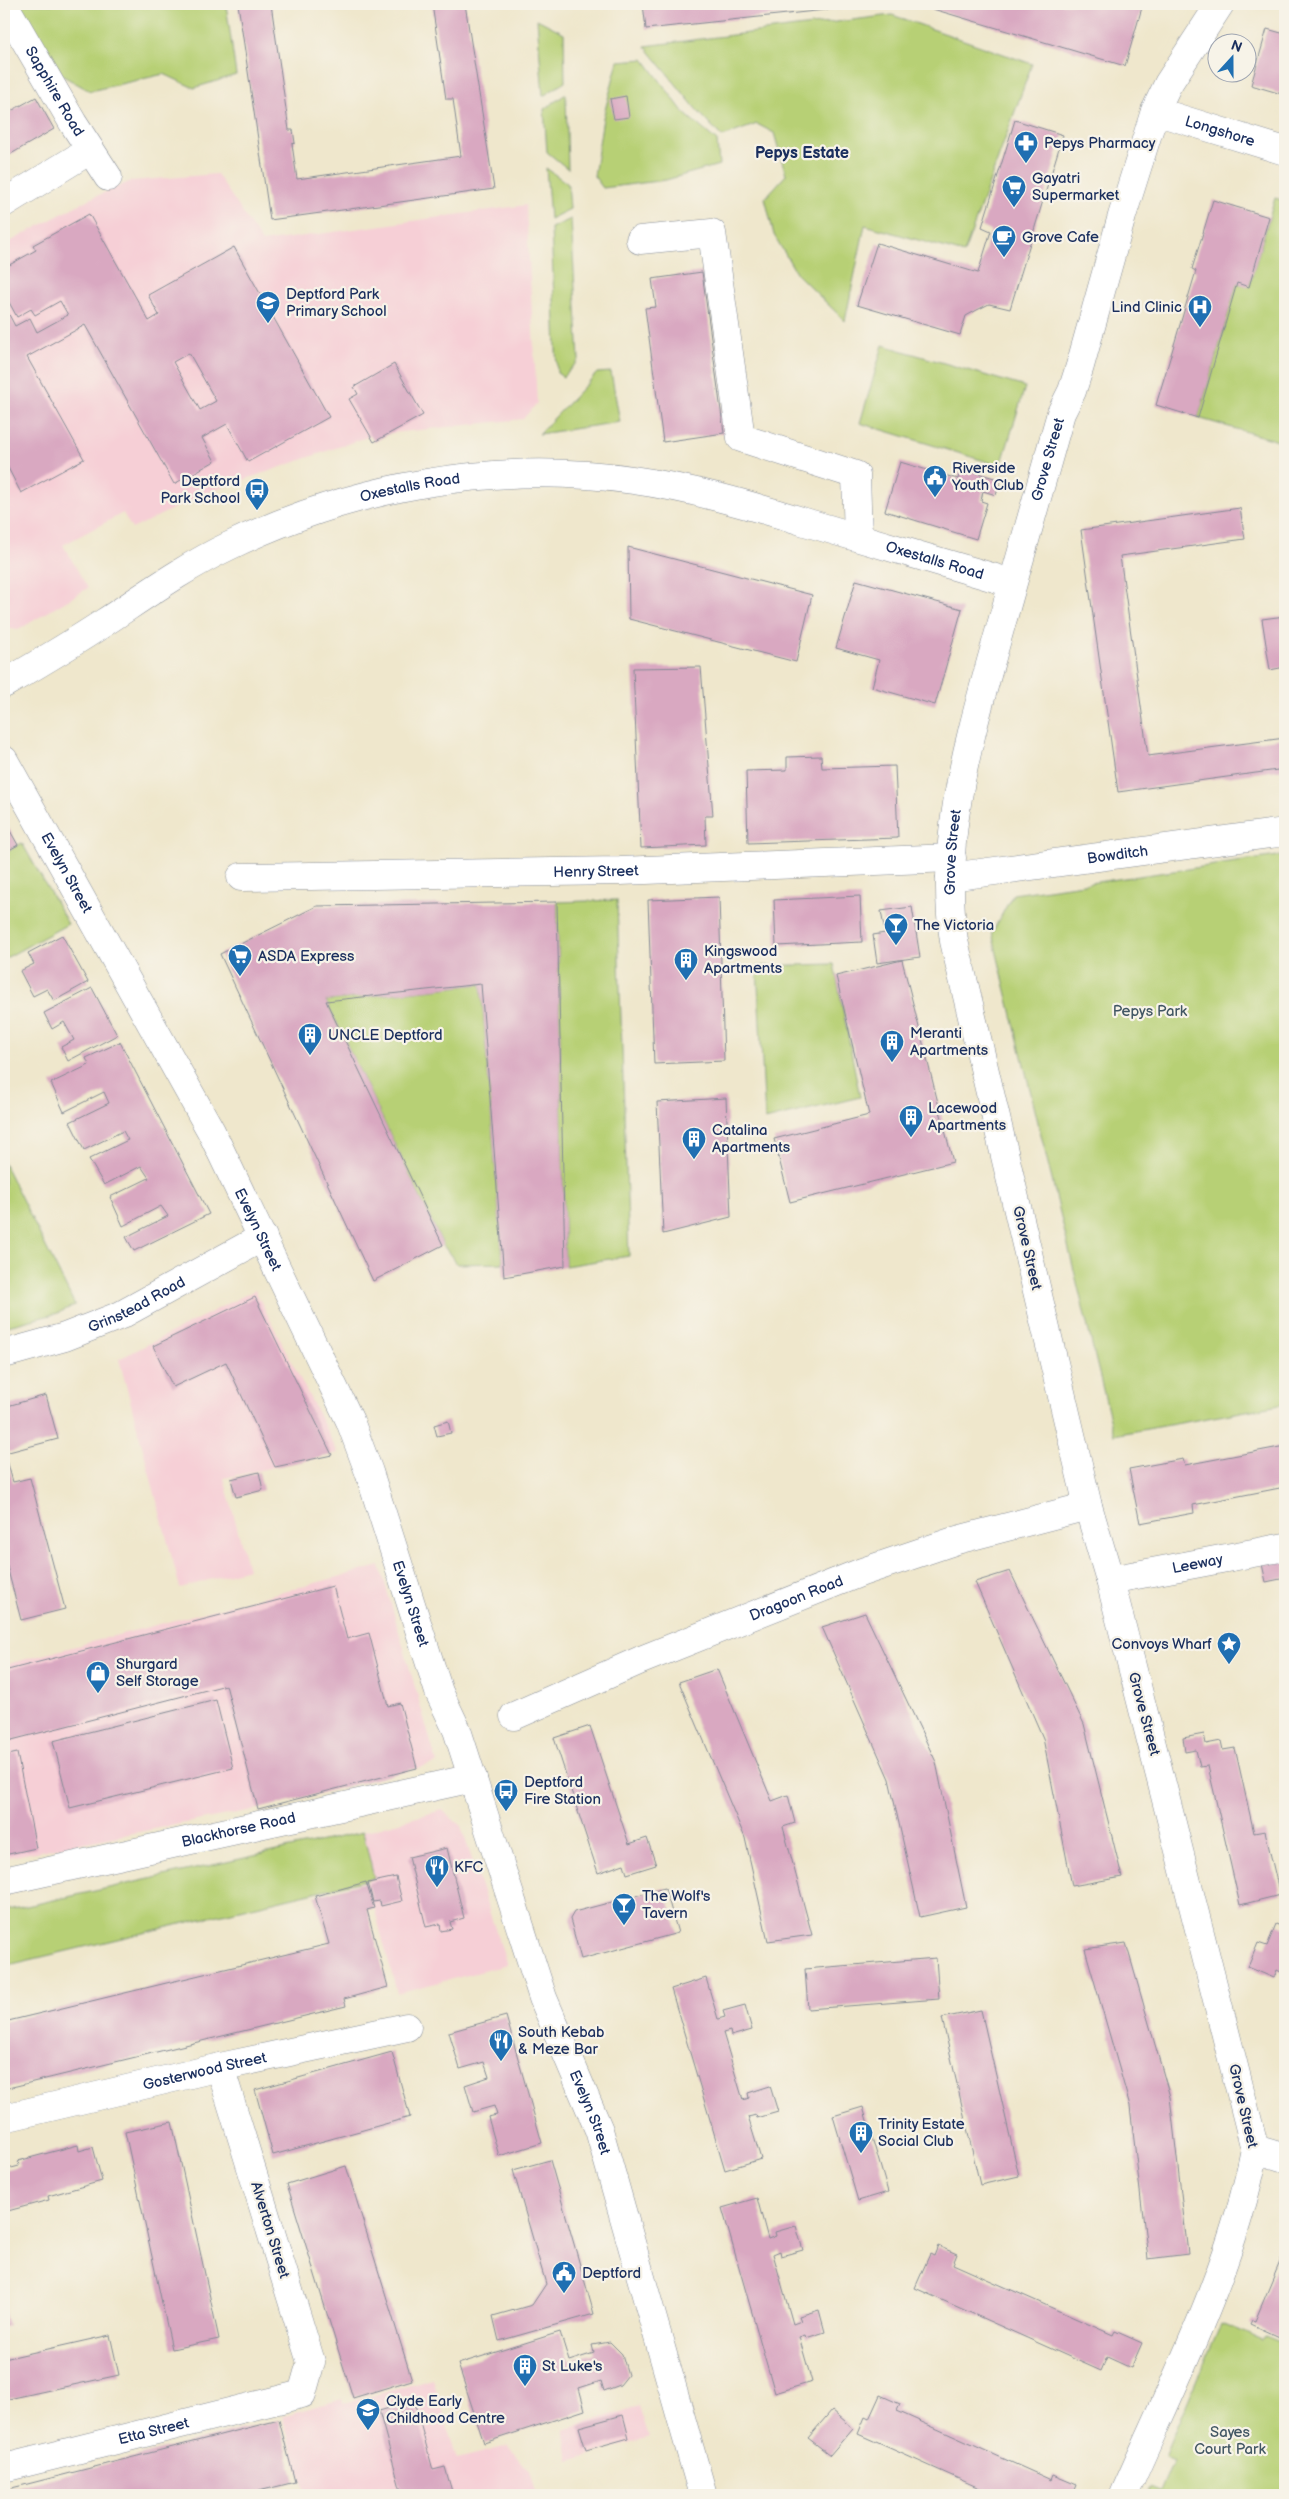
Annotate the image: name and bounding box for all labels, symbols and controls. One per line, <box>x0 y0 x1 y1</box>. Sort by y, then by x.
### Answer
north arrow <box>1206 32 1256 82</box>
text: N <box>1229 37 1244 56</box>
street label: Sapphire Road <box>21 43 89 140</box>
street label: Longshore <box>1183 111 1257 151</box>
pharmacy icon: Pepys Pharmacy <box>1013 130 1039 164</box>
place label: Pepys Pharmacy <box>1044 134 1156 153</box>
district label: Pepys Estate <box>755 144 849 163</box>
place label: Gayatri Supermarket <box>1032 169 1120 205</box>
supermarket icon: Gayatri Supermarket <box>1001 174 1027 208</box>
cafe icon: Grove Cafe <box>991 224 1017 258</box>
place label: Grove Cafe <box>1022 228 1099 247</box>
place label: Deptford Park Primary School <box>286 285 387 321</box>
school or university icon: Deptford Park Primary School <box>255 290 281 324</box>
hospital icon: Lind Clinic <box>1187 294 1213 328</box>
place label: Lind Clinic <box>1111 298 1182 317</box>
street label: Grove Street <box>1027 415 1069 503</box>
place label: Riverside Youth Club <box>951 459 1025 495</box>
public building icon: Riverside Youth Club <box>922 464 948 498</box>
street label: Oxestalls Road <box>358 469 461 506</box>
place label: Deptford Park School <box>160 472 240 508</box>
bus stop icon: Deptford Park School <box>244 477 270 511</box>
street label: Oxestalls Road <box>883 537 986 584</box>
street label: Grove Street <box>940 808 965 895</box>
street label: Evelyn Street <box>37 829 97 917</box>
street label: Bowditch <box>1086 841 1149 868</box>
street label: Henry Street <box>553 861 639 882</box>
bar icon: The Victoria <box>883 912 909 946</box>
place label: The Victoria <box>914 916 994 935</box>
place label: Kingswood Apartments <box>704 942 783 978</box>
supermarket icon: ASDA Express <box>227 943 253 977</box>
place label: ASDA Express <box>258 947 355 966</box>
building icon: Kingswood Apartments <box>673 947 699 981</box>
park label: Pepys Park <box>1113 1002 1188 1021</box>
building icon: UNCLE Deptford <box>297 1022 323 1056</box>
place label: Meranti Apartments <box>910 1024 989 1060</box>
place label: UNCLE Deptford <box>328 1026 443 1045</box>
building icon: Meranti Apartments <box>879 1029 905 1063</box>
place label: Lacewood Apartments <box>928 1099 1007 1135</box>
building icon: Lacewood Apartments <box>898 1104 924 1138</box>
place label: Catalina Apartments <box>712 1121 791 1157</box>
building icon: Catalina Apartments <box>681 1126 707 1160</box>
street label: Evelyn Street <box>230 1185 286 1274</box>
street label: Grove Street <box>1008 1204 1046 1292</box>
street label: Grinstead Road <box>85 1272 189 1337</box>
street label: Leeway <box>1171 1549 1225 1578</box>
street label: Evelyn Street <box>388 1558 434 1650</box>
street label: Dragoon Road <box>747 1571 846 1625</box>
place icon: Convoys Wharf <box>1216 1631 1242 1665</box>
place label: Convoys Wharf <box>1112 1635 1212 1654</box>
place label: Shurgard Self Storage <box>116 1655 199 1691</box>
shop icon: Shurgard Self Storage <box>85 1660 111 1694</box>
street label: Grove Street <box>1124 1670 1164 1758</box>
place label: Deptford Fire Station <box>524 1773 601 1809</box>
bus stop icon: Deptford Fire Station <box>493 1778 519 1812</box>
street label: Blackhorse Road <box>180 1808 297 1851</box>
restaurant icon: KFC <box>424 1854 450 1888</box>
place label: KFC <box>454 1858 484 1877</box>
place label: The Wolf's Tavern <box>642 1887 711 1923</box>
bar icon: The Wolf's Tavern <box>611 1892 637 1926</box>
place label: South Kebab & Meze Bar <box>518 2023 605 2059</box>
restaurant icon: South Kebab & Meze Bar <box>488 2028 514 2062</box>
street label: Gosterwood Street <box>141 2048 269 2094</box>
street label: Grove Street <box>1224 2062 1262 2150</box>
street label: Evelyn Street <box>565 2067 615 2157</box>
place label: Trinity Estate Social Club <box>878 2115 965 2151</box>
building icon: Trinity Estate Social Club <box>848 2120 874 2154</box>
street label: Alverton Street <box>246 2179 294 2281</box>
public building icon: Deptford <box>551 2260 577 2294</box>
place label: Deptford <box>582 2264 641 2283</box>
building icon: St Luke's <box>512 2353 538 2387</box>
place label: St Luke's <box>542 2357 603 2376</box>
place label: Clyde Early Childhood Centre <box>386 2392 505 2428</box>
school or university icon: Clyde Early Childhood Centre <box>355 2397 381 2431</box>
street label: Etta Street <box>116 2413 191 2449</box>
park label: Sayes Court Park <box>1194 2423 1267 2459</box>

